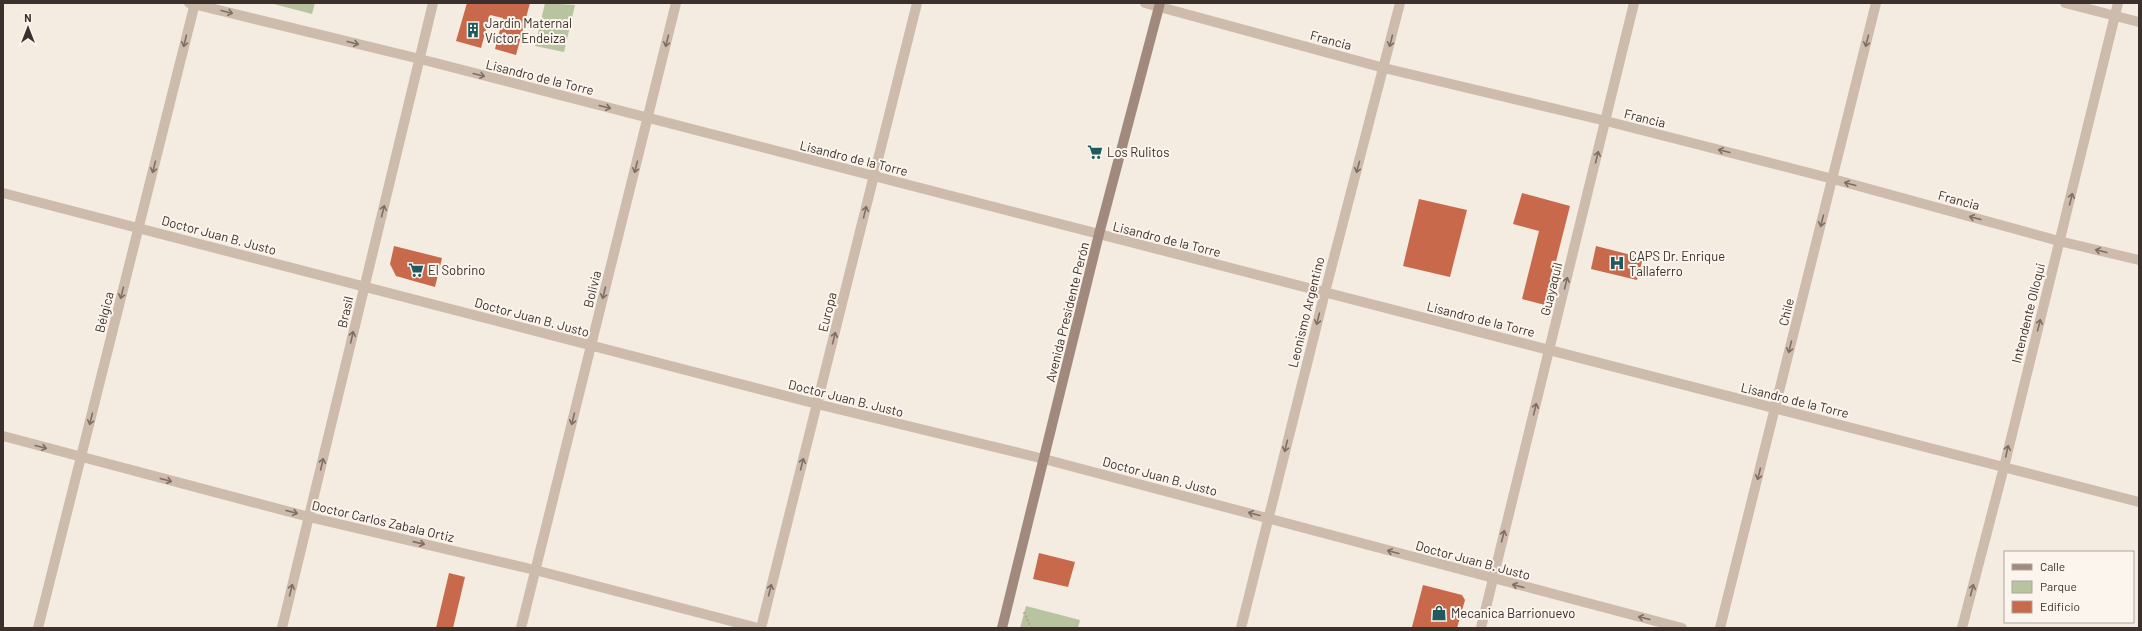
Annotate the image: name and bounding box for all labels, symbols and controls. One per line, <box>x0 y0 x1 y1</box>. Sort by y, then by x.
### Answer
north arrow <box>8 8 48 48</box>
one-way arrow <box>220 9 233 17</box>
text: N <box>24 11 32 24</box>
place label: Jardín Maternal Víctor Endeiza <box>485 15 572 46</box>
building icon: Jardín Maternal Víctor Endeiza <box>464 21 482 39</box>
street label: Francia <box>1309 27 1353 53</box>
one-way arrow <box>181 34 189 47</box>
one-way arrow <box>663 34 670 47</box>
one-way arrow <box>1386 34 1394 47</box>
one-way arrow <box>1863 34 1870 47</box>
one-way arrow <box>346 40 359 47</box>
street label: Lisandro de la Torre <box>484 56 596 98</box>
one-way arrow <box>472 71 485 79</box>
one-way arrow <box>598 104 611 111</box>
street label: Francia <box>1623 105 1667 131</box>
street label: Lisandro de la Torre <box>798 137 910 179</box>
supermarket icon: Los Rulitos <box>1086 143 1104 161</box>
place label: Los Rulitos <box>1107 144 1169 160</box>
one-way arrow <box>1718 147 1731 154</box>
one-way arrow <box>1593 151 1601 164</box>
one-way arrow <box>150 160 157 173</box>
one-way arrow <box>631 160 639 173</box>
one-way arrow <box>1354 160 1361 173</box>
one-way arrow <box>1844 179 1857 187</box>
street label: Francia <box>1937 187 1981 213</box>
one-way arrow <box>2067 192 2075 205</box>
one-way arrow <box>379 205 387 218</box>
one-way arrow <box>862 206 869 219</box>
street label: Doctor Juan B. Justo <box>160 212 278 258</box>
one-way arrow <box>1969 214 1982 221</box>
one-way arrow <box>1818 215 1825 228</box>
street label: Lisandro de la Torre <box>1111 218 1223 260</box>
street label: Avenida Presidente Perón <box>1042 240 1092 384</box>
one-way arrow <box>2095 247 2108 254</box>
place label: CAPS Dr. Enrique Tallaferro <box>1629 248 1725 279</box>
hospital icon: CAPS Dr. Enrique Tallaferro <box>1608 254 1626 272</box>
street label: Leonismo Argentino <box>1284 255 1328 369</box>
supermarket icon: El Sobrino <box>407 261 425 279</box>
street label: Guayaquil <box>1537 261 1565 317</box>
street label: Intendente Olloqui <box>2008 261 2048 365</box>
place label: El Sobrino <box>428 262 485 278</box>
street label: Bolivia <box>580 269 604 309</box>
one-way arrow <box>1563 277 1570 290</box>
one-way arrow <box>118 286 126 299</box>
one-way arrow <box>600 286 608 299</box>
street label: Bélgica <box>91 290 117 334</box>
street label: Europa <box>814 290 840 334</box>
street label: Doctor Juan B. Justo <box>473 294 591 340</box>
street label: Brasil <box>334 295 356 329</box>
street label: Chile <box>1775 296 1797 328</box>
street label: Lisandro de la Torre <box>1425 298 1537 340</box>
one-way arrow <box>1313 313 1321 326</box>
one-way arrow <box>2035 318 2043 331</box>
one-way arrow <box>349 331 356 344</box>
one-way arrow <box>830 332 838 345</box>
one-way arrow <box>1786 341 1794 354</box>
street label: Doctor Juan B. Justo <box>787 376 905 420</box>
street label: Lisandro de la Torre <box>1739 379 1851 421</box>
one-way arrow <box>1532 403 1539 416</box>
one-way arrow <box>86 412 94 425</box>
one-way arrow <box>569 413 576 426</box>
one-way arrow <box>1282 439 1289 452</box>
one-way arrow <box>34 443 47 451</box>
one-way arrow <box>2004 445 2012 458</box>
street label: Doctor Juan B. Justo <box>1101 453 1219 499</box>
one-way arrow <box>319 458 326 471</box>
one-way arrow <box>799 458 806 471</box>
one-way arrow <box>1755 467 1762 480</box>
one-way arrow <box>159 477 172 484</box>
street label: Doctor Carlos Zabala Ortiz <box>310 497 456 545</box>
one-way arrow <box>285 509 298 517</box>
one-way arrow <box>1247 510 1260 517</box>
one-way arrow <box>1500 529 1508 542</box>
street label: Doctor Juan B. Justo <box>1414 537 1532 583</box>
one-way arrow <box>412 539 425 547</box>
one-way arrow <box>1386 548 1399 555</box>
legend <box>2004 551 2134 623</box>
text: Calle <box>2040 559 2065 573</box>
text: Parque <box>2040 579 2077 593</box>
one-way arrow <box>1512 581 1525 589</box>
one-way arrow <box>288 584 296 597</box>
one-way arrow <box>767 584 775 597</box>
one-way arrow <box>1968 584 1976 597</box>
text: Edificio <box>2040 599 2080 613</box>
shop icon: Mecanica Barrionuevo <box>1430 604 1448 622</box>
place label: Mecanica Barrionuevo <box>1451 605 1575 621</box>
one-way arrow <box>1638 614 1651 621</box>

